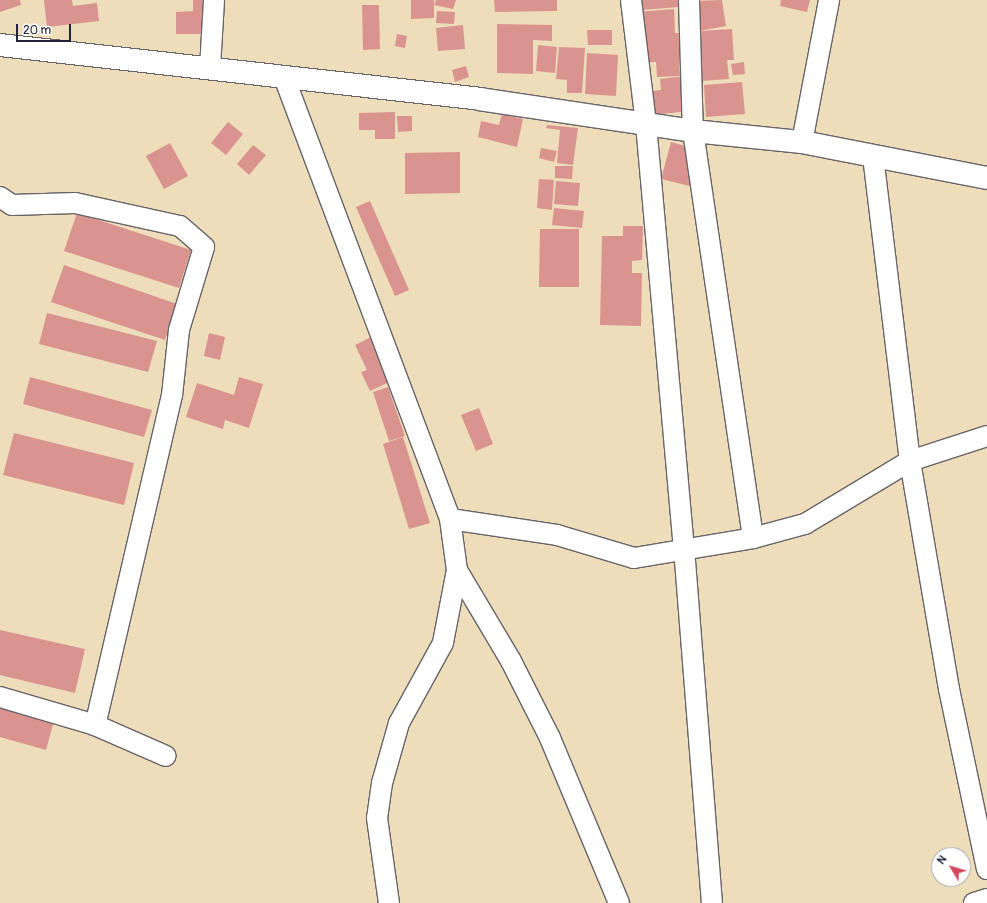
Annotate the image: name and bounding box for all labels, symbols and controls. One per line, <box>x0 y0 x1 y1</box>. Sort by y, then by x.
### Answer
scale bar <box>18 16 73 42</box>
text: 20 m <box>23 23 51 38</box>
north arrow <box>931 847 971 887</box>
text: N <box>935 853 949 867</box>

